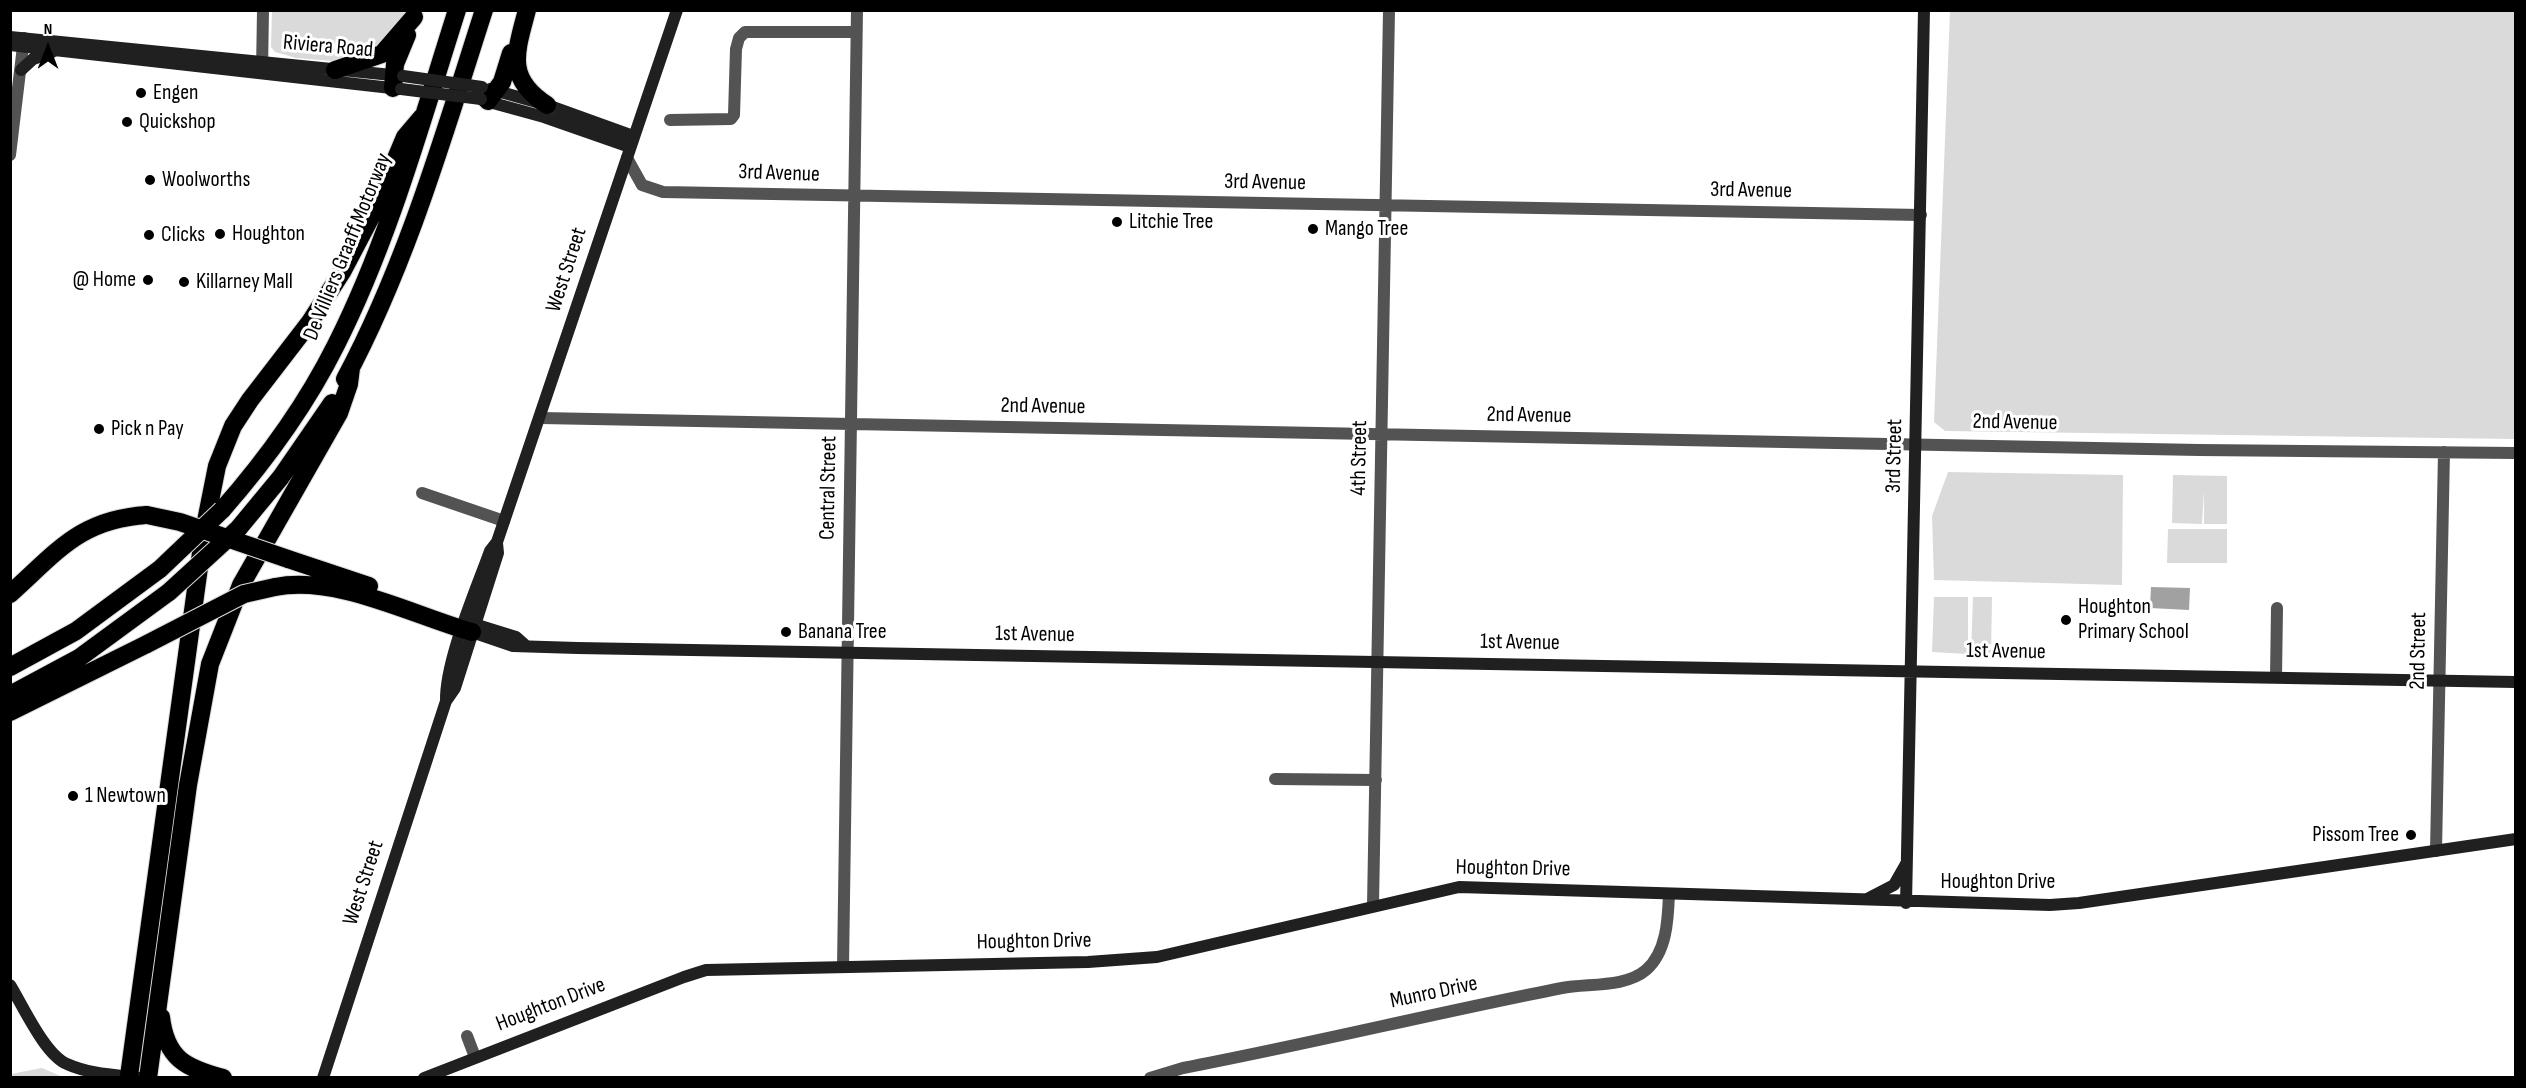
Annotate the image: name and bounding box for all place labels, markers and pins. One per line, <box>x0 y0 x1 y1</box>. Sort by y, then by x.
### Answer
place label: Engen <box>153 80 198 106</box>
marker: Engen <box>134 86 148 100</box>
place label: Quickshop <box>139 109 216 135</box>
marker: Quickshop <box>120 115 134 129</box>
place label: Woolworths <box>162 167 250 193</box>
marker: Woolworths <box>143 173 157 187</box>
place label: Litchie Tree <box>1129 209 1213 235</box>
marker: Litchie Tree <box>1110 215 1124 229</box>
place label: Mango Tree <box>1325 216 1408 242</box>
place label: Houghton <box>232 221 305 247</box>
place label: Clicks <box>161 222 205 248</box>
marker: Mango Tree <box>1306 222 1320 236</box>
marker: Houghton <box>213 227 227 241</box>
marker: Clicks <box>142 228 156 242</box>
place label: @ Home <box>73 267 136 293</box>
place label: Killarney Mall <box>196 269 293 295</box>
marker: @ Home <box>141 273 155 287</box>
marker: Killarney Mall <box>177 275 191 289</box>
place label: Pick n Pay <box>111 416 184 442</box>
marker: Pick n Pay <box>92 422 106 436</box>
place label: Houghton Primary School <box>2078 594 2189 646</box>
marker: Houghton Primary School <box>2059 613 2073 627</box>
place label: Banana Tree <box>798 619 887 645</box>
marker: Banana Tree <box>779 625 793 639</box>
place label: 1 Newtown <box>85 783 166 809</box>
marker: 1 Newtown <box>66 789 80 803</box>
place label: Pissom Tree <box>2312 822 2399 848</box>
marker: Pissom Tree <box>2404 828 2418 842</box>

